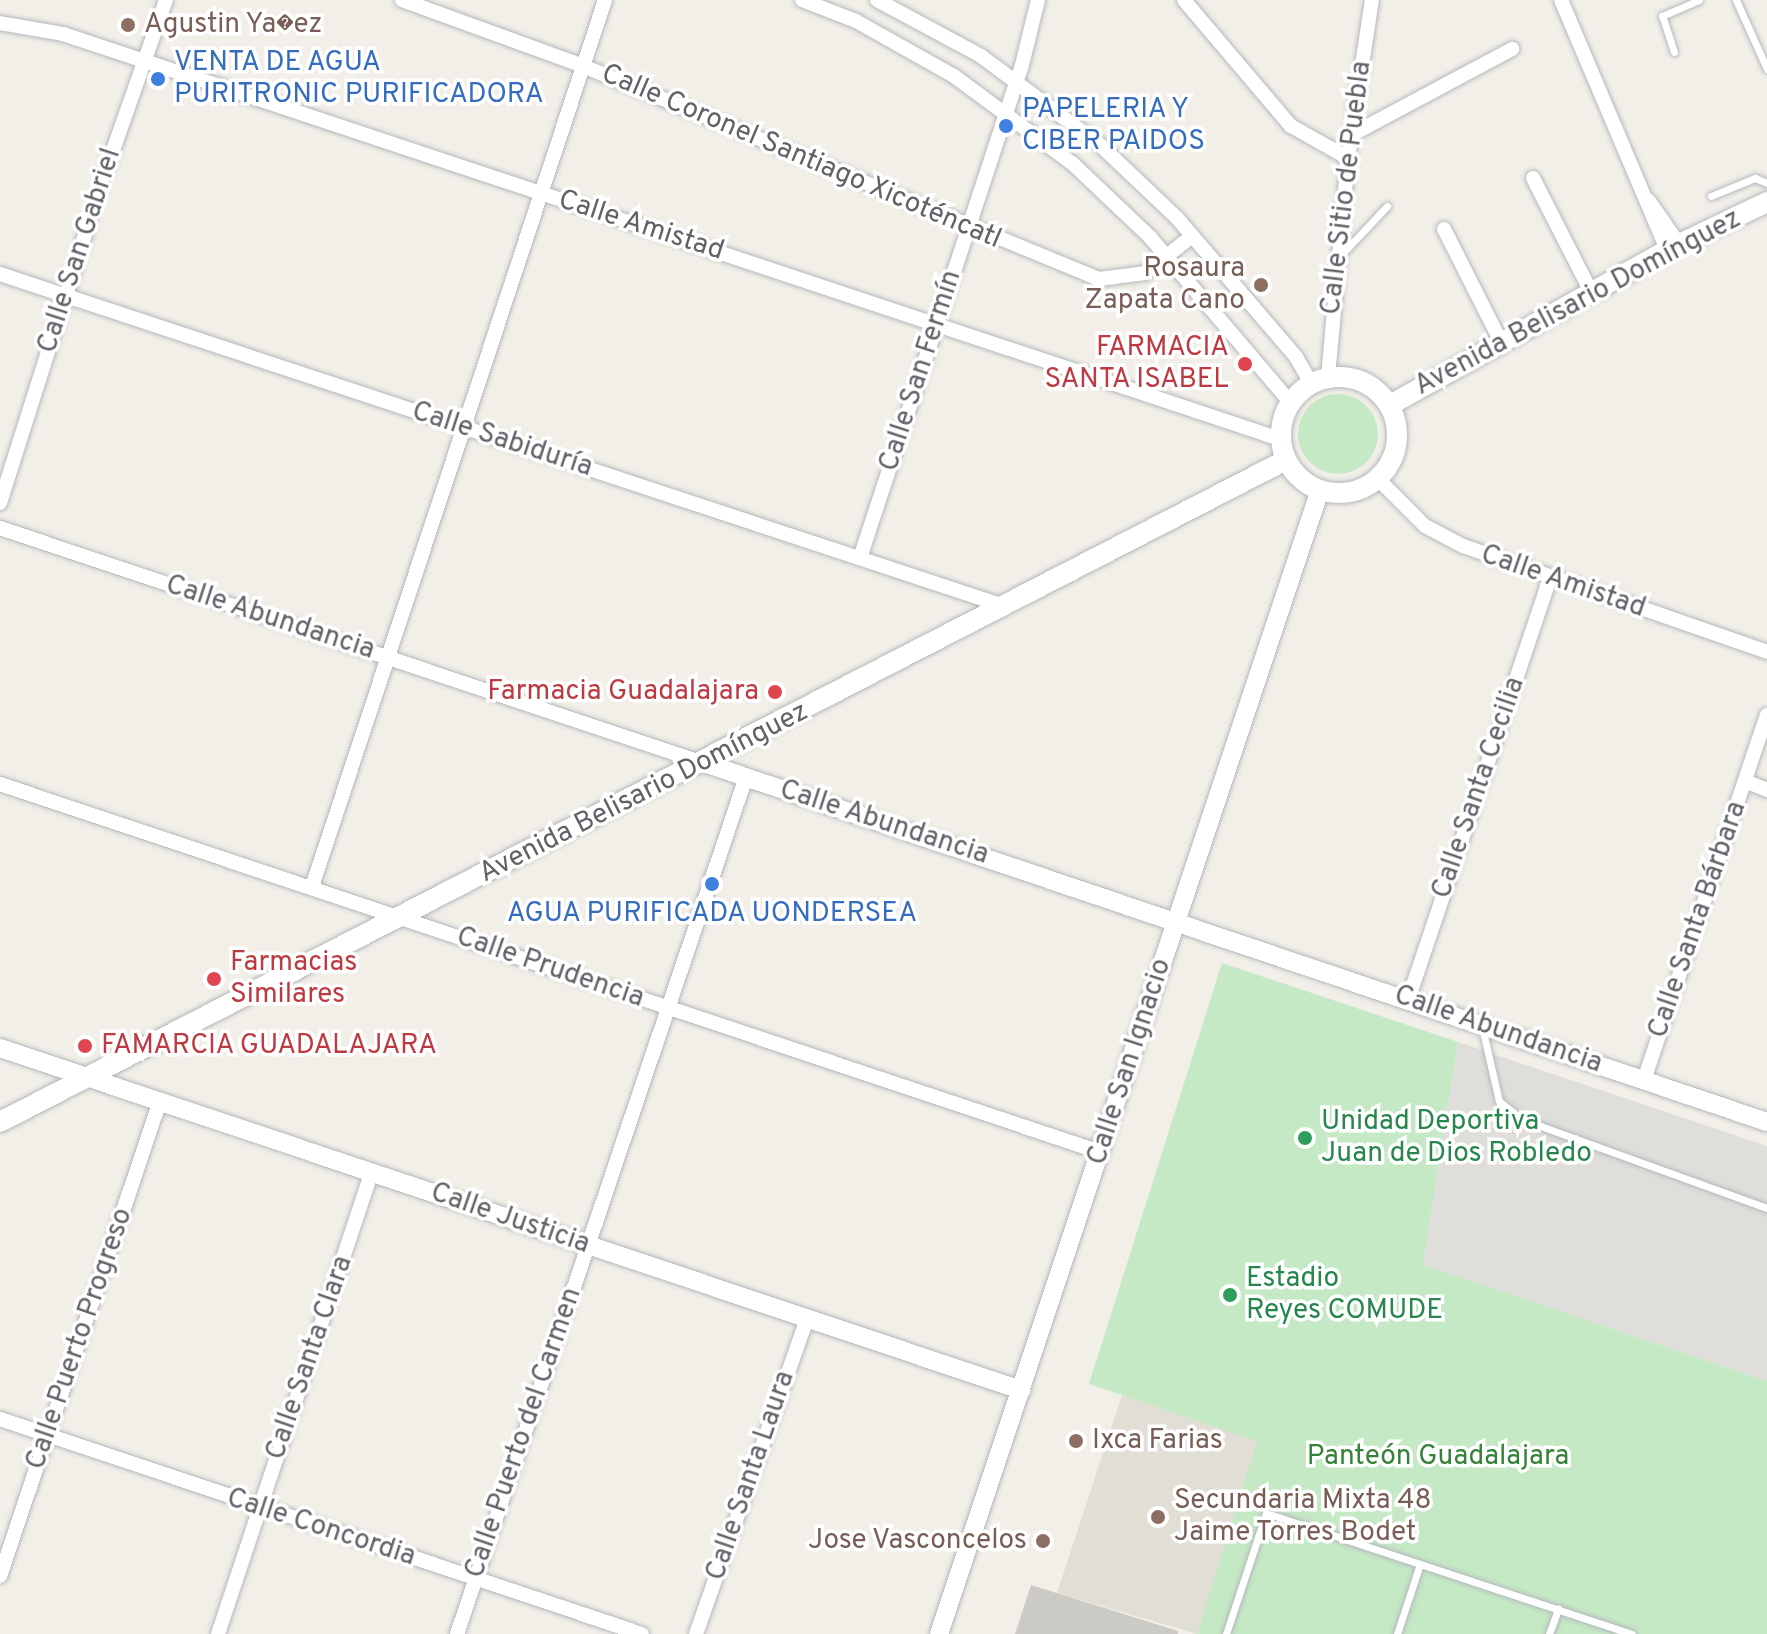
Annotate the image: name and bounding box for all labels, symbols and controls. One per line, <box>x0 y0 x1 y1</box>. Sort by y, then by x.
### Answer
place label: Agustin Ya�ez <box>144 8 323 42</box>
marker: Agustin Ya�ez <box>119 16 137 34</box>
place label: VENTA DE AGUA PURITRONIC PURIFICADORA <box>174 46 544 112</box>
street label: Calle Coronel Santiago Xicoténcatl <box>596 57 1006 257</box>
street label: Calle Sitio de Puebla <box>1315 59 1379 317</box>
marker: VENTA DE AGUA PURITRONIC PURIFICADORA <box>149 70 167 88</box>
place label: PAPELERIA Y CIBER PAIDOS <box>1022 93 1205 159</box>
marker: PAPELERIA Y CIBER PAIDOS <box>997 117 1015 135</box>
street label: Calle San Gabriel <box>31 144 129 358</box>
street label: Calle Amistad <box>554 183 728 269</box>
street label: Avenida Belisario Domínguez <box>1409 203 1747 403</box>
place label: Rosaura Zapata Cano <box>1085 252 1245 318</box>
street label: Calle San Fermín <box>873 266 969 476</box>
marker: Rosaura Zapata Cano <box>1252 276 1270 294</box>
place label: FARMACIA SANTA ISABEL <box>1043 331 1229 397</box>
marker: FARMACIA SANTA ISABEL <box>1236 355 1254 373</box>
street label: Calle Sabiduría <box>407 395 597 485</box>
street label: Calle Amistad <box>1476 538 1650 626</box>
street label: Calle Abundancia <box>161 568 379 668</box>
street label: Calle Santa Cecilia <box>1425 673 1533 903</box>
place label: Farmacia Guadalajara <box>487 675 759 709</box>
marker: Farmacia Guadalajara <box>766 683 784 701</box>
street label: Avenida Belisario Domínguez <box>474 695 814 891</box>
street label: Calle Abundancia <box>775 773 993 873</box>
street label: Calle Santa Bárbara <box>1642 797 1754 1043</box>
marker: AGUA PURIFICADA UONDERSEA <box>703 875 721 893</box>
place label: AGUA PURIFICADA UONDERSEA <box>506 897 918 931</box>
street label: Calle Prudencia <box>452 920 648 1016</box>
place label: Farmacias Similares <box>230 946 357 1012</box>
street label: Calle San Ignacio <box>1081 955 1179 1169</box>
marker: Farmacias Similares <box>205 970 223 988</box>
street label: Calle Abundancia <box>1389 978 1607 1082</box>
place label: FAMARCIA GUADALAJARA <box>101 1029 438 1063</box>
marker: FAMARCIA GUADALAJARA <box>76 1037 94 1055</box>
place label: Unidad Deportiva Juan de Dios Robledo <box>1321 1105 1592 1171</box>
marker: Unidad Deportiva Juan de Dios Robledo <box>1296 1129 1314 1147</box>
street label: Calle Justicia <box>426 1176 594 1262</box>
street label: Calle Puerto Progreso <box>19 1204 141 1474</box>
street label: Calle Santa Clara <box>259 1252 361 1464</box>
place label: Estadio Reyes COMUDE <box>1246 1262 1443 1328</box>
street label: Calle Puerto del Carmen <box>458 1283 590 1583</box>
marker: Estadio Reyes COMUDE <box>1221 1286 1239 1304</box>
street label: Calle Santa Laura <box>699 1367 803 1585</box>
place label: Ixca Farias <box>1092 1424 1223 1458</box>
marker: Ixca Farias <box>1067 1432 1085 1450</box>
park label: Panteón Guadalajara <box>1307 1440 1569 1474</box>
street label: Calle Concordia <box>222 1482 420 1574</box>
place label: Secundaria Mixta 48 Jaime Torres Bodet <box>1174 1484 1432 1550</box>
marker: Secundaria Mixta 48 Jaime Torres Bodet <box>1149 1508 1167 1526</box>
place label: Jose Vasconcelos <box>807 1524 1027 1558</box>
marker: Jose Vasconcelos <box>1034 1532 1052 1550</box>

